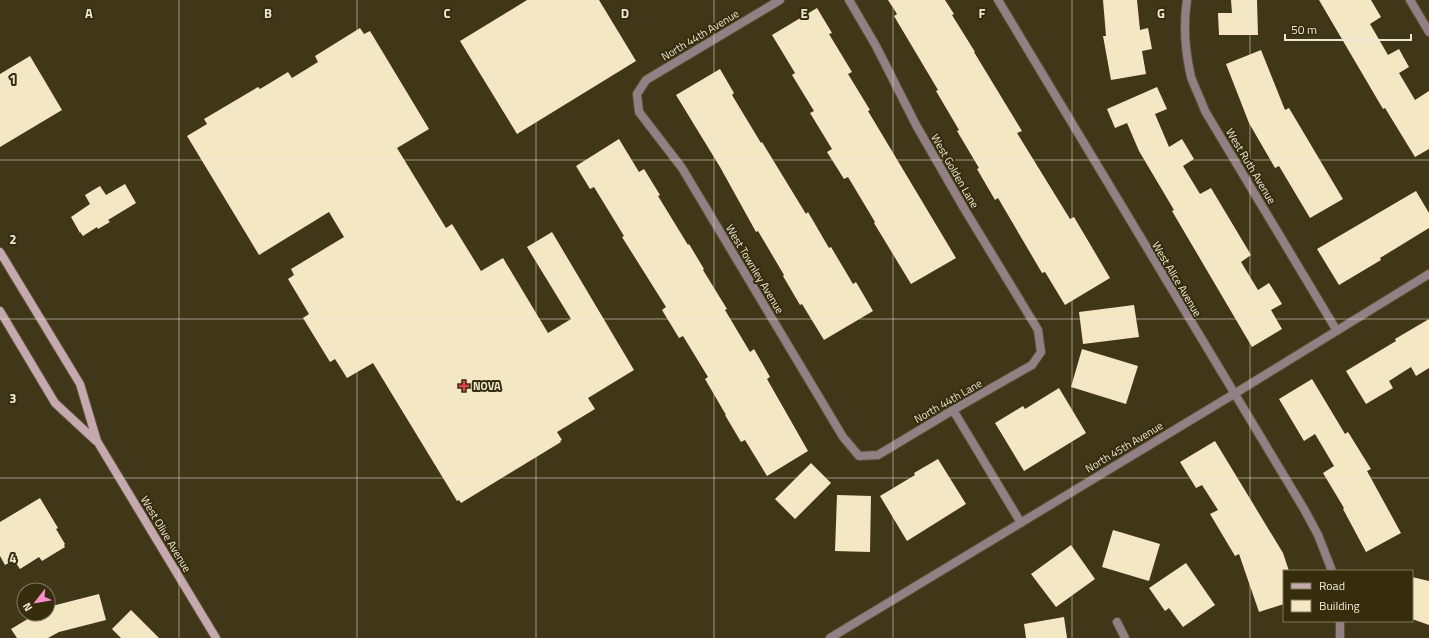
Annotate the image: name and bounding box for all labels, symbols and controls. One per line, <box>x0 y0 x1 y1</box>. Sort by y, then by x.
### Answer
text: A <box>85 3 93 23</box>
text: B <box>264 3 272 23</box>
text: C <box>443 3 451 23</box>
text: D <box>621 3 629 23</box>
text: E <box>800 3 808 23</box>
text: F <box>979 3 986 23</box>
text: G <box>1157 3 1165 23</box>
street label: North 44th Avenue <box>658 5 742 65</box>
scale bar <box>1285 16 1411 42</box>
text: 50 m <box>1291 20 1317 39</box>
text: 1 <box>9 69 17 89</box>
street label: West Ruth Avenue <box>1222 125 1280 207</box>
street label: West Golden Lane <box>927 131 983 212</box>
street label: West Townley Avenue <box>722 221 788 317</box>
text: 2 <box>9 229 17 249</box>
street label: West Alice Avenue <box>1148 238 1206 320</box>
street label: North 44th Lane <box>911 375 985 427</box>
place label: NOVA <box>473 378 501 394</box>
marker: NOVA <box>458 380 470 392</box>
text: 3 <box>9 388 17 408</box>
street label: North 45th Avenue <box>1082 417 1166 477</box>
street label: West Olive Avenue <box>137 493 195 575</box>
text: 4 <box>9 548 17 568</box>
legend <box>1283 570 1413 622</box>
text: Road <box>1319 576 1345 595</box>
north arrow <box>16 582 56 622</box>
text: Building <box>1319 596 1360 615</box>
text: N <box>19 600 36 615</box>

